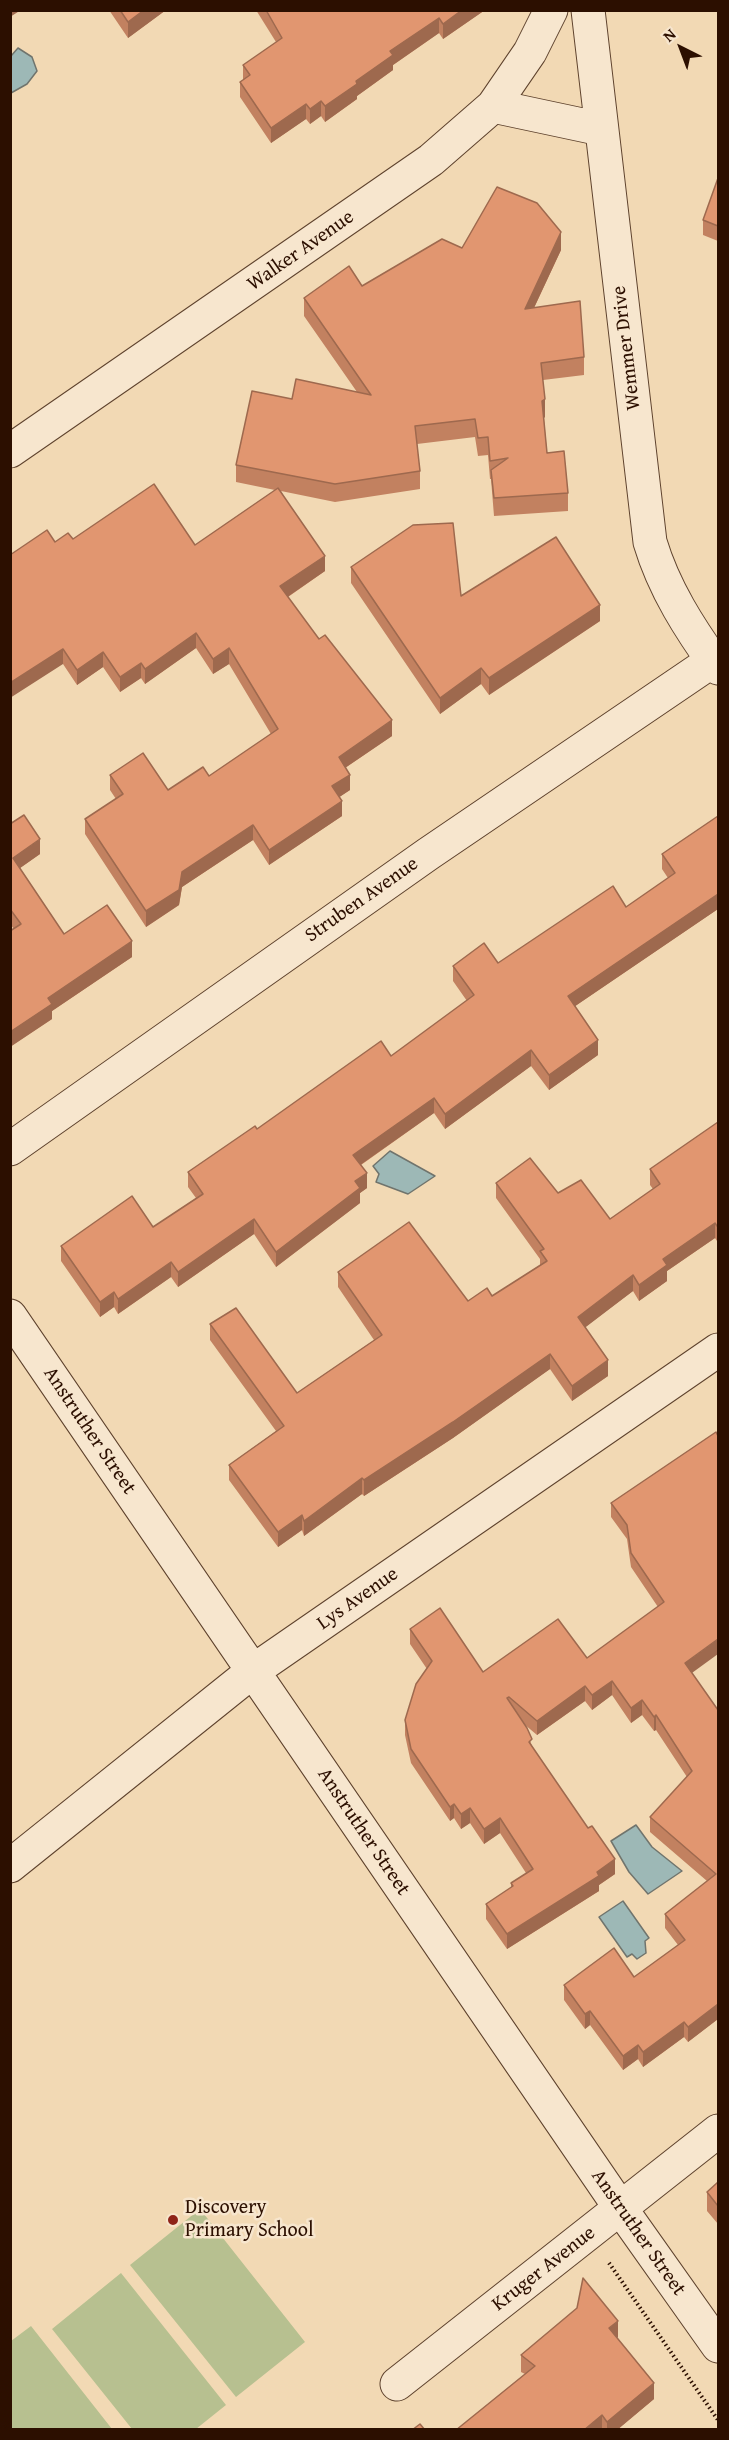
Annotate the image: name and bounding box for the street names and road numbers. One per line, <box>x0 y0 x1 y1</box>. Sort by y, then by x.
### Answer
street label: Walker Avenue <box>243 205 359 297</box>
street label: Wemmer Drive <box>607 284 647 412</box>
street label: Struben Avenue <box>301 852 423 948</box>
street label: Anstruther Street <box>38 1363 140 1499</box>
street label: Lys Avenue <box>313 1562 403 1636</box>
street label: Anstruther Street <box>312 1764 414 1900</box>
street label: Anstruther Street <box>586 2165 690 2301</box>
street label: Kruger Avenue <box>488 2221 600 2317</box>

